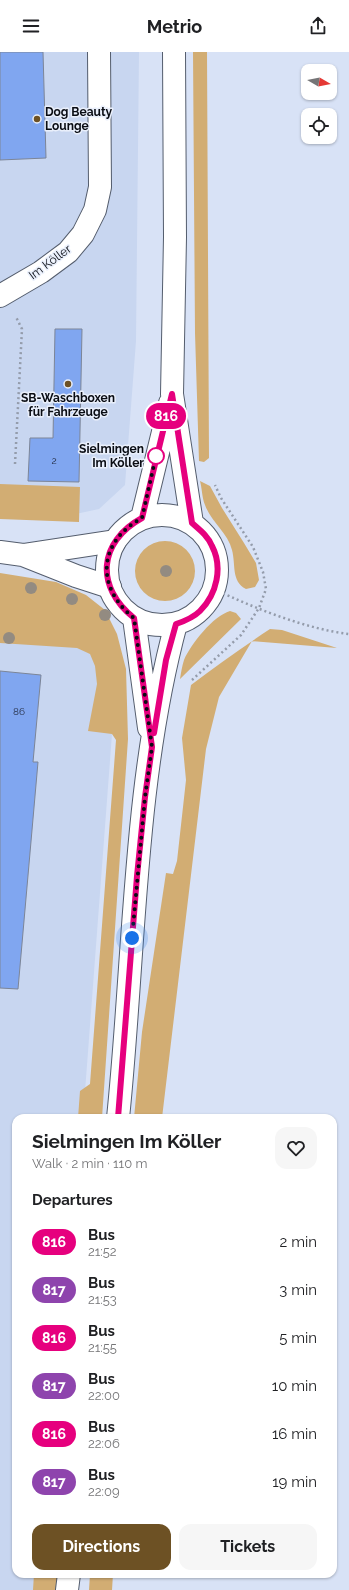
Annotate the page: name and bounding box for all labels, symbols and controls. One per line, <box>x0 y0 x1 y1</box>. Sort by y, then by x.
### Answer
icon: menu <box>20 15 42 37</box>
icon: share <box>307 15 329 37</box>
text: Metrio <box>147 16 202 37</box>
north arrow <box>301 64 337 100</box>
map controls <box>301 64 337 144</box>
place label: Dog Beauty Lounge <box>45 105 113 133</box>
button: locate <box>301 108 337 144</box>
marker: Dog Beauty Lounge <box>32 114 42 124</box>
street label: Im Köller <box>26 241 75 282</box>
marker: SB-Waschboxen für Fahrzeuge <box>63 379 73 389</box>
place label: SB-Waschboxen für Fahrzeuge <box>21 391 115 419</box>
line badge: 816 <box>143 403 189 429</box>
text: 816 <box>154 408 178 424</box>
place label: Sielmingen Im Köller <box>79 442 144 470</box>
marker: Sielmingen Im Köller <box>147 447 165 465</box>
house number: 2 <box>51 455 57 466</box>
house number: 86 <box>13 706 25 717</box>
your location <box>122 928 142 948</box>
button: heart <box>275 1127 317 1169</box>
text: Sielmingen Im Köller <box>32 1130 221 1152</box>
text: Walk · 2 min · 110 m <box>32 1156 147 1171</box>
text: Departures <box>32 1191 113 1209</box>
text: Bus <box>88 1226 115 1244</box>
text: 2 min <box>280 1233 317 1251</box>
text: 816 <box>42 1234 66 1250</box>
text: 21:52 <box>88 1244 117 1259</box>
text: Bus <box>88 1274 115 1292</box>
text: 3 min <box>279 1281 317 1299</box>
text: 817 <box>42 1282 66 1298</box>
text: 21:53 <box>88 1292 117 1307</box>
text: Bus <box>88 1322 115 1340</box>
text: 5 min <box>279 1329 317 1347</box>
text: 816 <box>42 1330 66 1346</box>
text: 21:55 <box>88 1340 117 1355</box>
text: Bus <box>88 1370 115 1388</box>
text: 10 min <box>272 1377 317 1395</box>
text: 817 <box>42 1378 66 1394</box>
text: 22:00 <box>88 1388 120 1403</box>
text: Bus <box>88 1418 115 1436</box>
text: 16 min <box>272 1425 317 1443</box>
text: 816 <box>42 1426 66 1442</box>
text: 22:06 <box>88 1436 120 1451</box>
text: Bus <box>88 1466 115 1484</box>
text: 19 min <box>272 1473 317 1491</box>
text: 817 <box>42 1474 66 1490</box>
text: 22:09 <box>88 1484 120 1499</box>
button: Directions <box>32 1524 171 1570</box>
button: Tickets <box>179 1524 317 1570</box>

